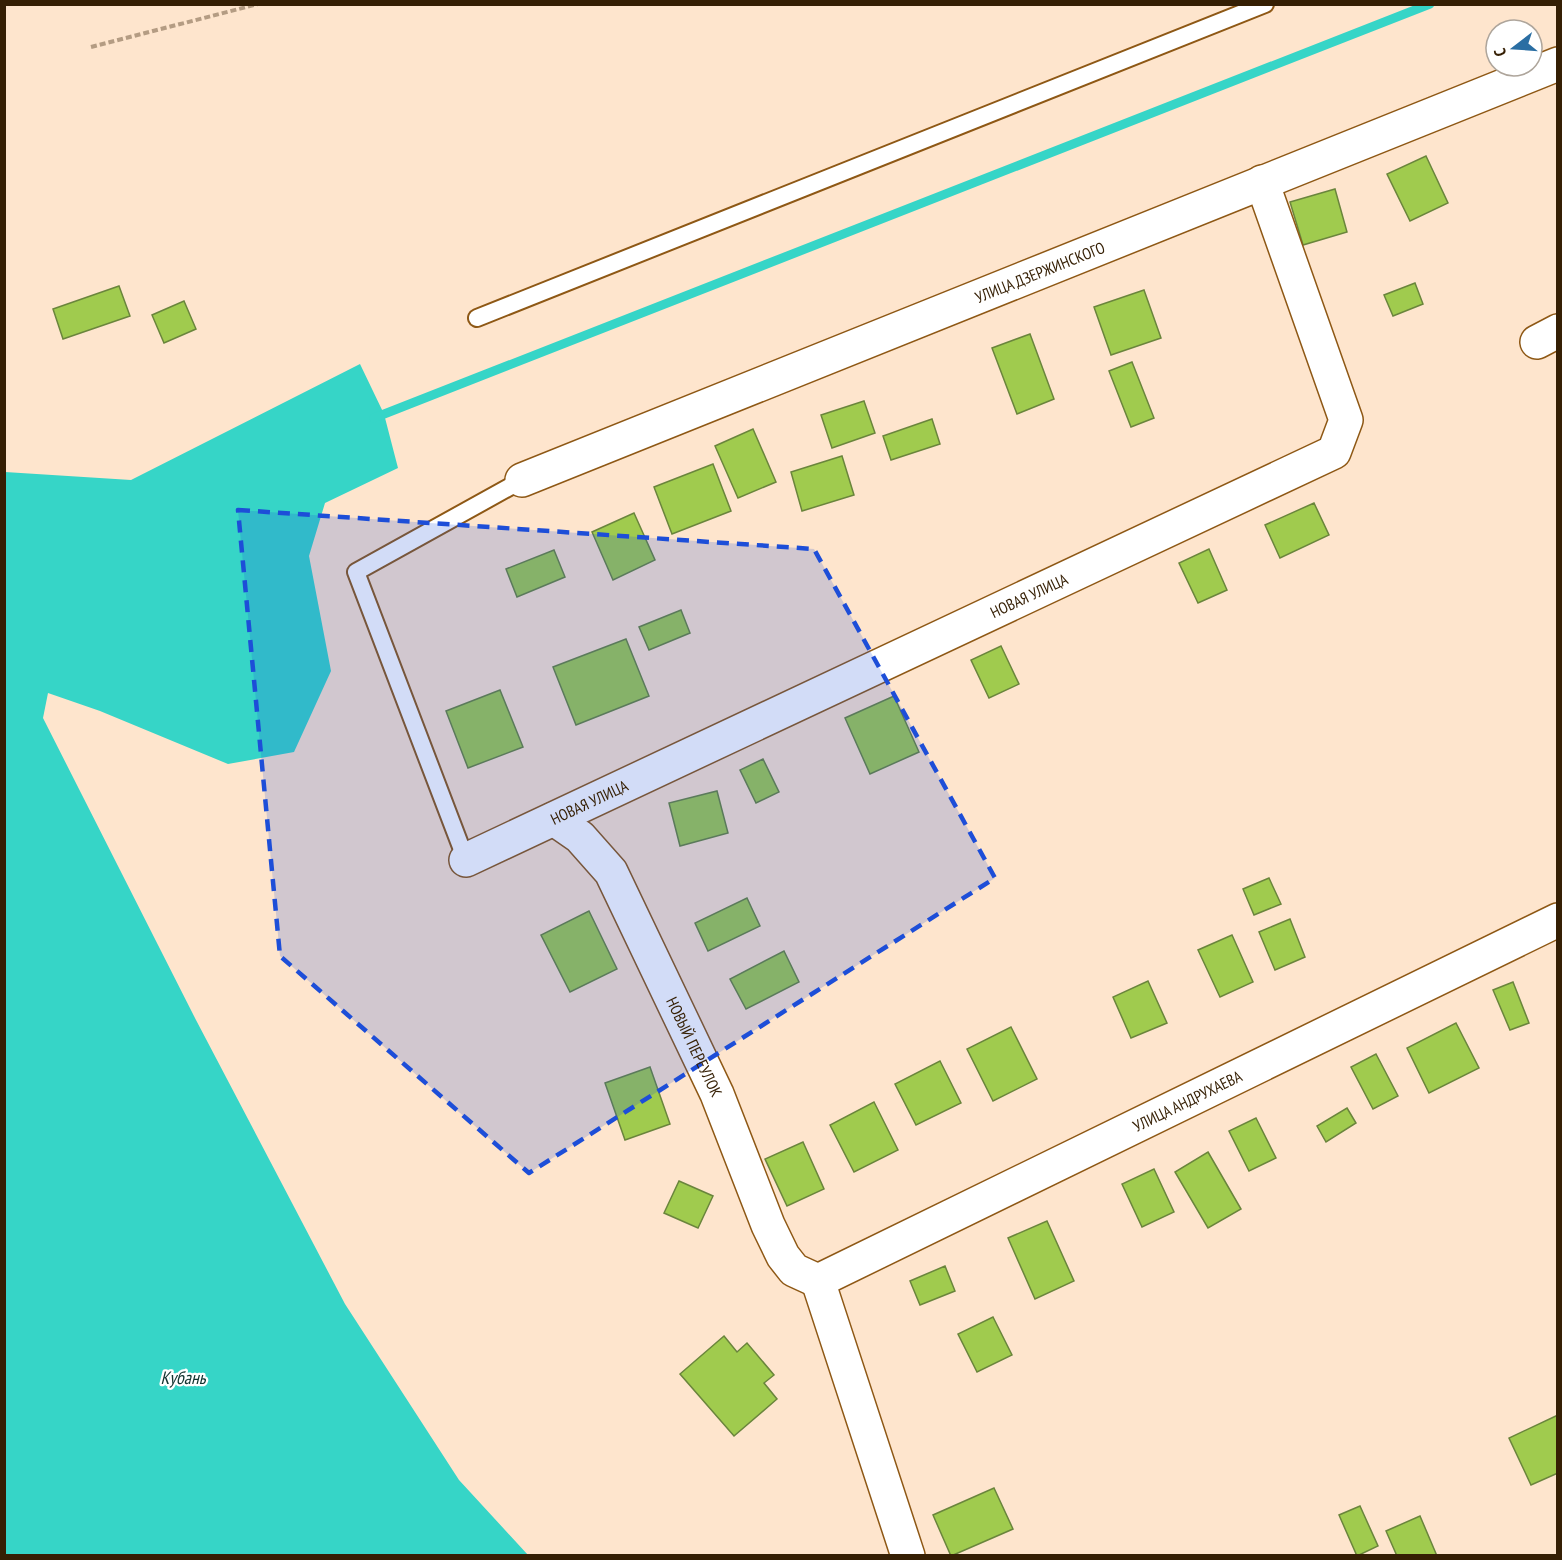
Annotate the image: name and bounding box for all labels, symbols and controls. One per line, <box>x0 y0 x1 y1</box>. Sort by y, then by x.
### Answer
north arrow <box>1484 18 1544 78</box>
text: С <box>1489 45 1510 59</box>
street label: УЛИЦА ДЗЕРЖИНСКОГО <box>972 237 1108 307</box>
street label: НОВАЯ УЛИЦА <box>987 568 1071 622</box>
street label: НОВАЯ УЛИЦА <box>547 775 631 829</box>
street label: НОВЫЙ ПЕРЕУЛОК <box>662 994 727 1100</box>
street label: УЛИЦА АНДРУХАЕВА <box>1130 1066 1246 1136</box>
water label: Кубань <box>160 1366 207 1389</box>

